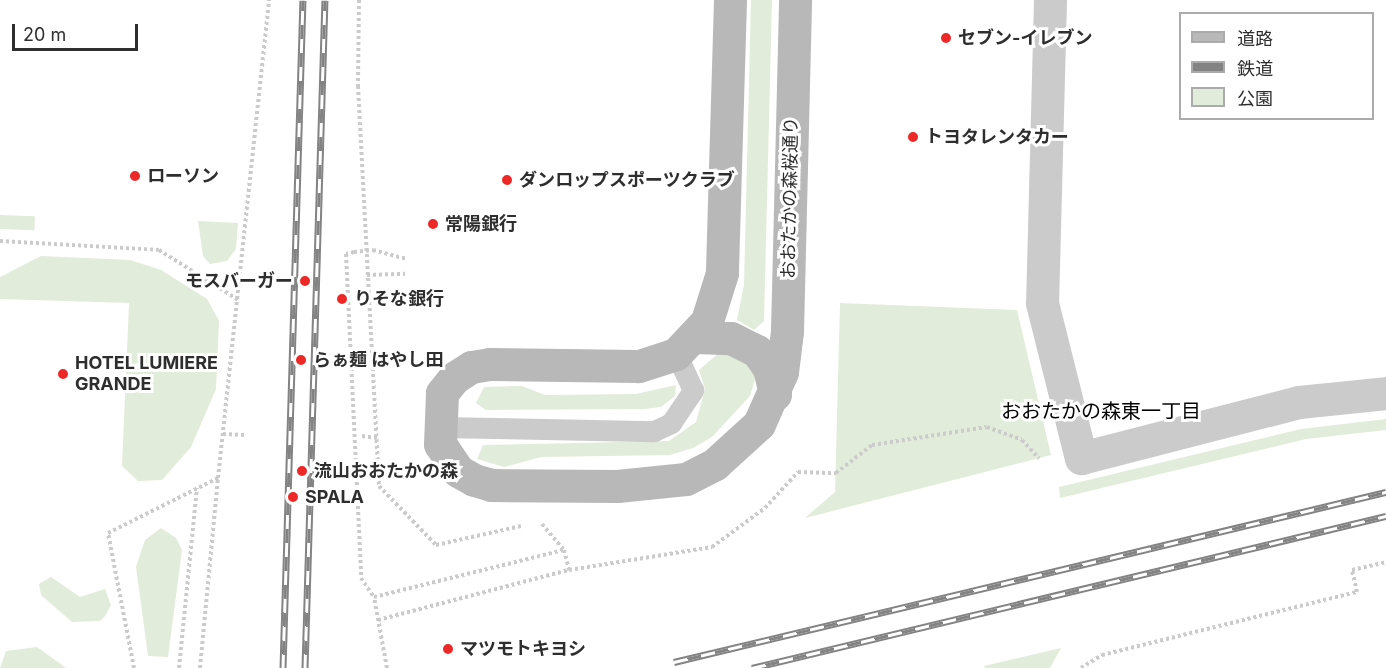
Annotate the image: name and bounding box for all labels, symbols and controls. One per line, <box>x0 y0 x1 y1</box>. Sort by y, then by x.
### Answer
scale bar <box>15 12 141 50</box>
legend <box>1179 12 1374 120</box>
text: 20 m <box>23 24 66 45</box>
place label: セブン-イレブン <box>958 27 1092 49</box>
text: 道路 <box>1237 28 1273 49</box>
marker: セブン-イレブン <box>939 31 953 45</box>
text: 鉄道 <box>1237 58 1273 79</box>
text: 公園 <box>1237 88 1273 109</box>
street label: おおたかの森桜通り <box>778 117 802 279</box>
place label: トヨタレンタカー <box>925 126 1069 148</box>
marker: トヨタレンタカー <box>906 130 920 144</box>
place label: ローソン <box>147 165 219 187</box>
marker: ローソン <box>128 169 142 183</box>
place label: ダンロップスポーツクラブ <box>519 169 735 191</box>
marker: ダンロップスポーツクラブ <box>500 173 514 187</box>
place label: 常陽銀行 <box>445 213 517 235</box>
marker: 常陽銀行 <box>426 217 440 231</box>
place label: モスバーガー <box>185 270 293 292</box>
marker: モスバーガー <box>298 274 312 288</box>
place label: りそな銀行 <box>354 288 444 310</box>
marker: りそな銀行 <box>335 292 349 306</box>
place label: らぁ麺 はやし田 <box>313 349 443 371</box>
place label: HOTEL LUMIERE GRANDE <box>75 353 218 395</box>
marker: らぁ麺 はやし田 <box>294 353 308 367</box>
marker: HOTEL LUMIERE GRANDE <box>56 367 70 381</box>
district label: おおたかの森東一丁目 <box>1001 399 1201 423</box>
place label: 流山おおたかの森 <box>314 460 458 482</box>
marker: 流山おおたかの森 <box>295 464 309 478</box>
place label: SPALA <box>305 486 364 508</box>
marker: SPALA <box>286 490 300 504</box>
place label: マツモトキヨシ <box>460 638 586 660</box>
marker: マツモトキヨシ <box>441 642 455 656</box>

